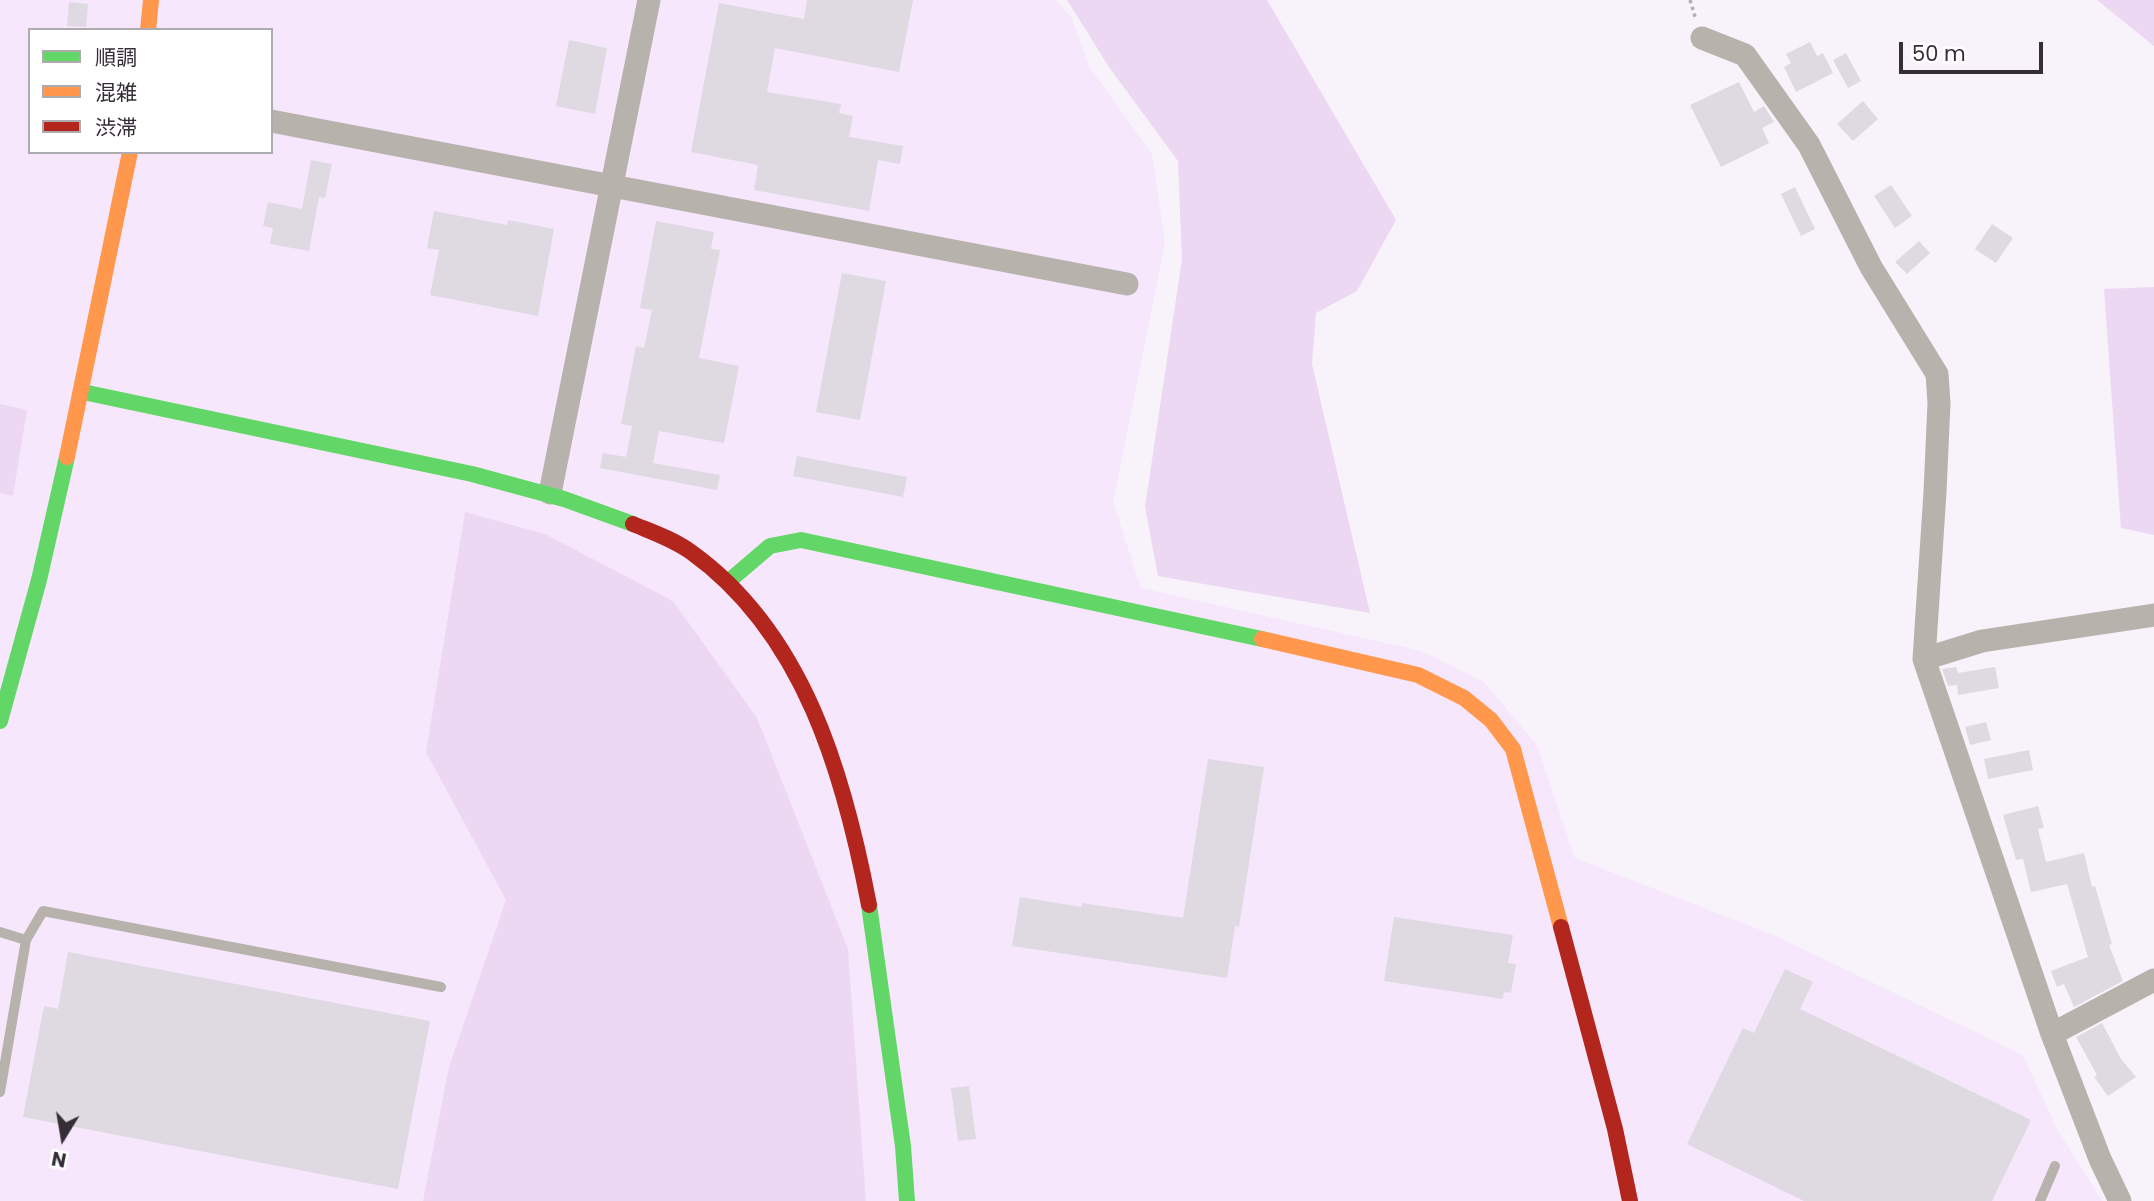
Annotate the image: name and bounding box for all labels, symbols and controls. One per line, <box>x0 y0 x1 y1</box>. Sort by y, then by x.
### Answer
legend <box>28 28 273 154</box>
scale bar <box>1902 28 2046 72</box>
text: 50 m <box>1912 39 1966 68</box>
text: 順調 <box>95 43 137 72</box>
text: 混雑 <box>95 78 137 107</box>
text: 渋滞 <box>95 113 137 142</box>
north arrow <box>28 1103 98 1173</box>
text: N <box>49 1144 68 1174</box>

